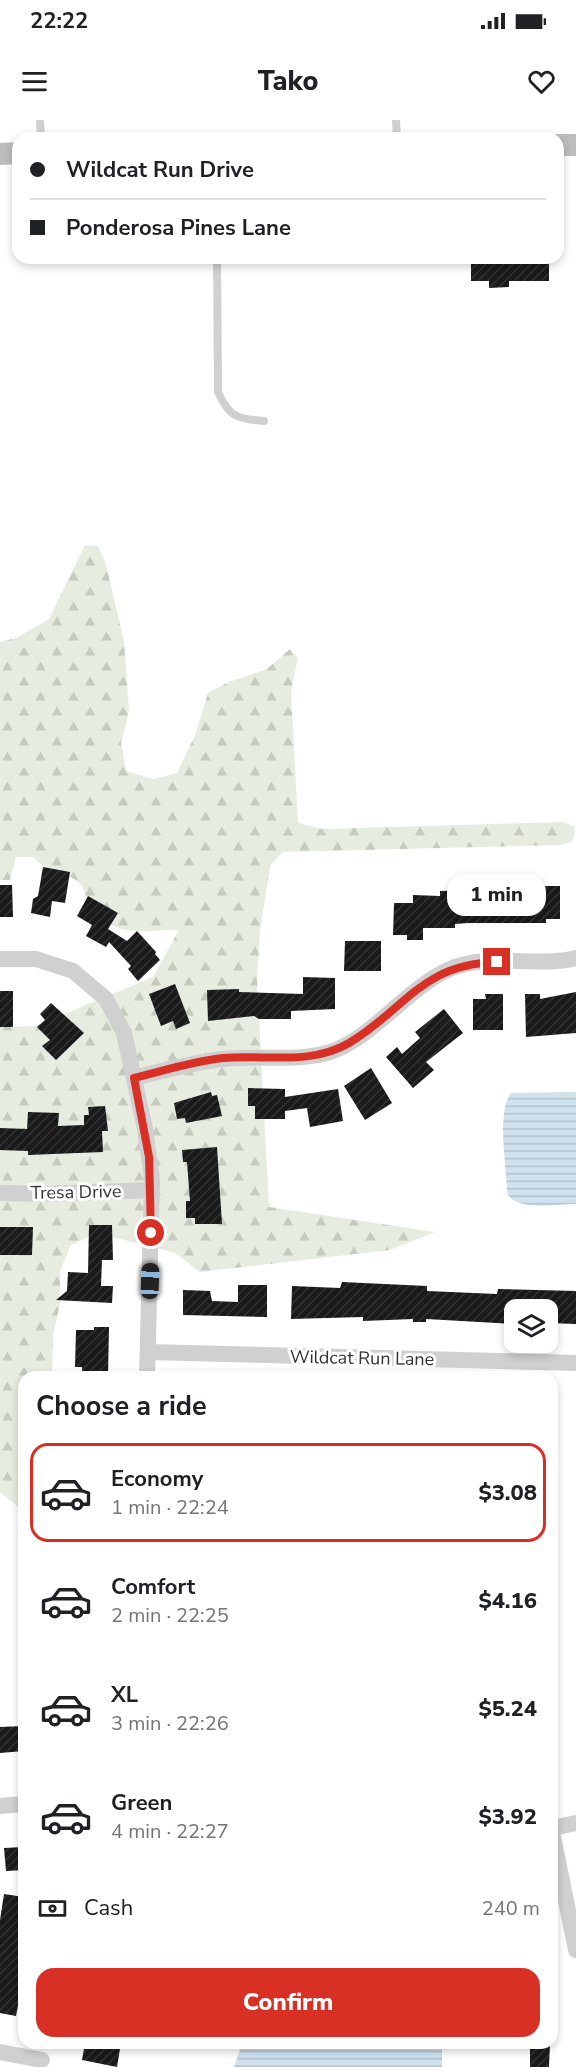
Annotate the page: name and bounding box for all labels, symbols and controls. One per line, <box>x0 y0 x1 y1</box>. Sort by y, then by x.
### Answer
text: 22:22 <box>30 6 88 36</box>
text: Tako <box>258 63 318 100</box>
icon: menu <box>18 65 51 98</box>
icon: heart <box>525 65 558 98</box>
text: Wildcat Run Drive <box>66 155 254 185</box>
text: Ponderosa Pines Lane <box>66 213 291 243</box>
callout: 1 min <box>448 875 546 917</box>
text: 1 min <box>470 881 523 908</box>
route end <box>483 948 510 975</box>
street label: Tresa Drive <box>30 1179 122 1205</box>
route start <box>137 1219 164 1246</box>
car <box>140 1263 160 1299</box>
map controls <box>504 1299 558 1353</box>
button: layers <box>504 1299 558 1353</box>
street label: Wildcat Run Lane <box>290 1345 434 1371</box>
text: Choose a ride <box>36 1388 207 1425</box>
text: Economy <box>111 1464 203 1494</box>
icon: car <box>39 1466 93 1520</box>
text: $3.08 <box>478 1478 537 1508</box>
text: 1 min · 22:24 <box>111 1494 229 1521</box>
text: Comfort <box>111 1572 195 1602</box>
icon: car <box>39 1574 93 1628</box>
text: $4.16 <box>478 1586 537 1616</box>
text: 2 min · 22:25 <box>111 1602 229 1629</box>
text: XL <box>111 1680 138 1710</box>
icon: car <box>39 1682 93 1736</box>
text: $5.24 <box>478 1694 537 1724</box>
text: 3 min · 22:26 <box>111 1710 229 1737</box>
text: Green <box>111 1788 172 1818</box>
icon: car <box>39 1790 93 1844</box>
text: $3.92 <box>478 1802 537 1832</box>
text: 4 min · 22:27 <box>111 1818 229 1845</box>
icon: cash <box>36 1892 69 1925</box>
text: Cash <box>84 1893 133 1923</box>
text: 240 m <box>482 1895 540 1922</box>
button: Confirm <box>36 1968 540 2037</box>

